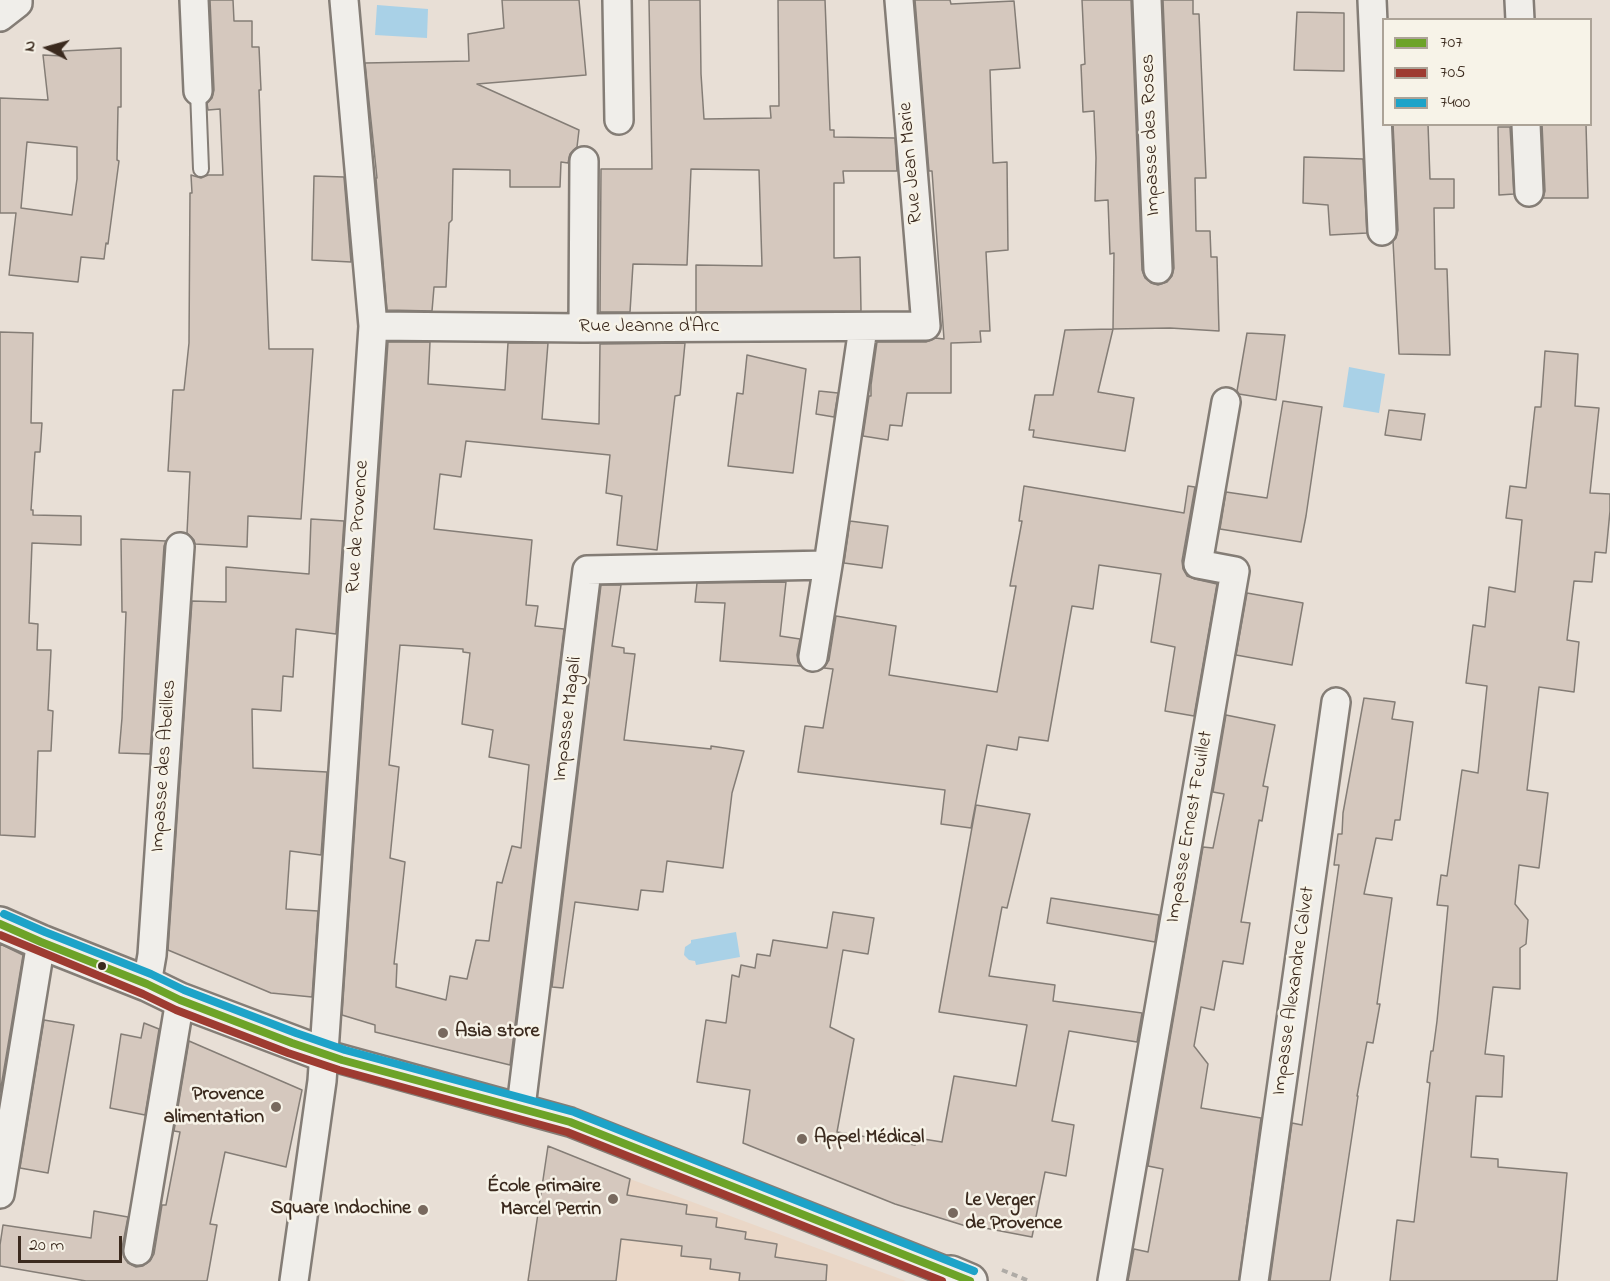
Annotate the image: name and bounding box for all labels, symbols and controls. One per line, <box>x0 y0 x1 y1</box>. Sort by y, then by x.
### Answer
north arrow <box>18 18 78 78</box>
legend <box>1382 18 1592 126</box>
text: 707 <box>1440 30 1463 56</box>
text: N <box>18 39 43 53</box>
street label: Impasse des Roses <box>1137 53 1167 217</box>
text: 705 <box>1440 60 1466 86</box>
text: 7400 <box>1440 90 1470 116</box>
street label: Rue Jean Marie <box>895 101 929 225</box>
street label: Rue Jeanne d'Arc <box>579 316 719 340</box>
street label: Rue de Provence <box>342 460 376 594</box>
street label: Impasse Magali <box>549 655 589 783</box>
street label: Impasse des Abeilles <box>147 679 183 853</box>
street label: Impasse Ernest Feuillet <box>1162 729 1220 925</box>
street label: Impasse Alexandre Calvet <box>1268 885 1322 1097</box>
unlabelled marker <box>96 960 108 972</box>
place label: Asia store <box>455 1021 539 1045</box>
marker: Asia store <box>436 1026 450 1040</box>
place label: Provence alimentation <box>164 1084 264 1131</box>
marker: Provence alimentation <box>269 1100 283 1114</box>
place label: Appel Médical <box>814 1127 924 1151</box>
marker: Appel Médical <box>795 1132 809 1146</box>
place label: École primaire Marcel Perrin <box>487 1176 601 1223</box>
place label: Le Verger de Provence <box>965 1190 1062 1237</box>
marker: École primaire Marcel Perrin <box>606 1192 620 1206</box>
place label: Square Indochine <box>271 1198 411 1222</box>
marker: Square Indochine <box>416 1203 430 1217</box>
marker: Le Verger de Provence <box>946 1206 960 1220</box>
scale bar <box>21 1224 124 1262</box>
text: 20 m <box>29 1233 64 1259</box>

